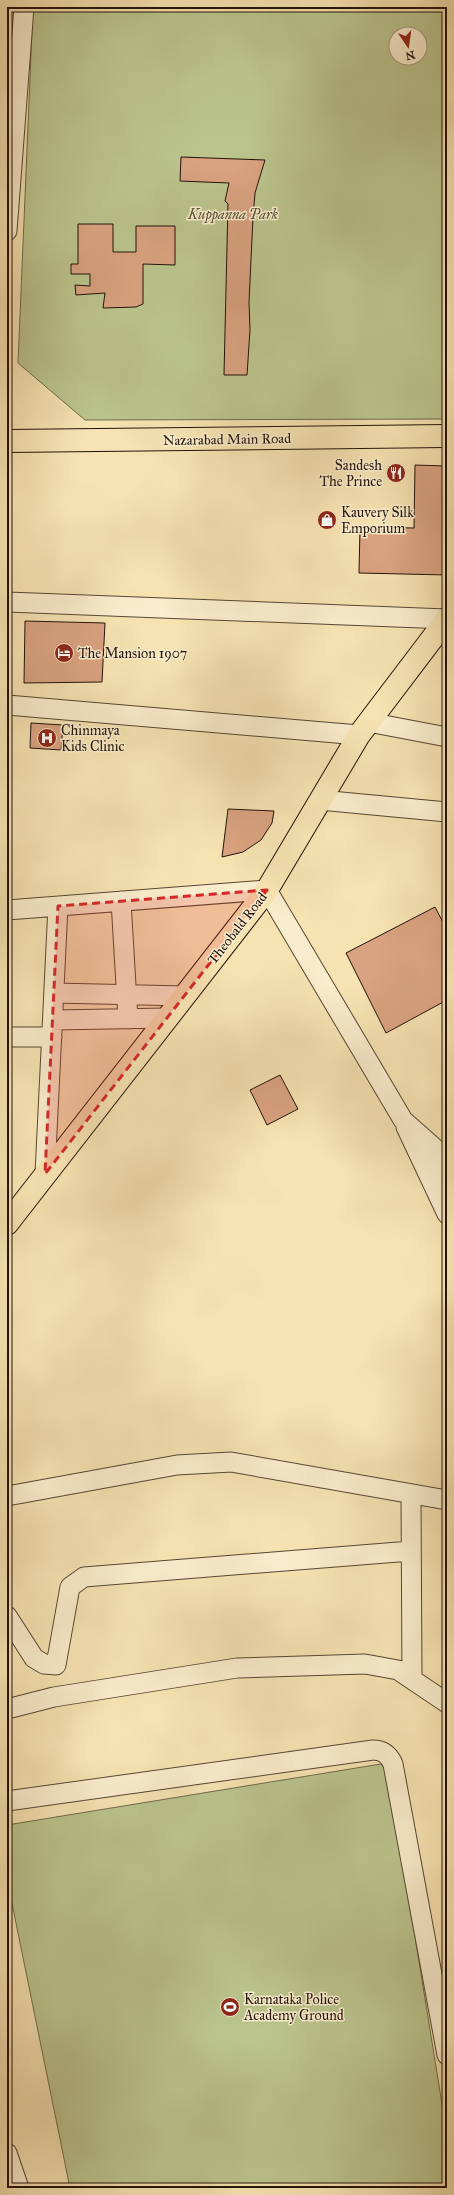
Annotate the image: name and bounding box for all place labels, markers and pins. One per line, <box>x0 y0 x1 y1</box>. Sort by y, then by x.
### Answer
place label: Sandesh The Prince <box>319 457 382 490</box>
restaurant icon: Sandesh The Prince <box>385 462 407 484</box>
place label: Kauvery Silk Emporium <box>341 504 414 537</box>
shop icon: Kauvery Silk Emporium <box>316 509 338 531</box>
hotel icon: The Mansion 1907 <box>53 642 75 664</box>
place label: The Mansion 1907 <box>78 645 187 662</box>
place label: Chinmaya Kids Clinic <box>61 722 124 755</box>
hospital icon: Chinmaya Kids Clinic <box>36 727 58 749</box>
place label: Karnataka Police Academy Ground <box>243 1991 344 2024</box>
sports icon: Karnataka Police Academy Ground <box>219 1996 241 2018</box>

